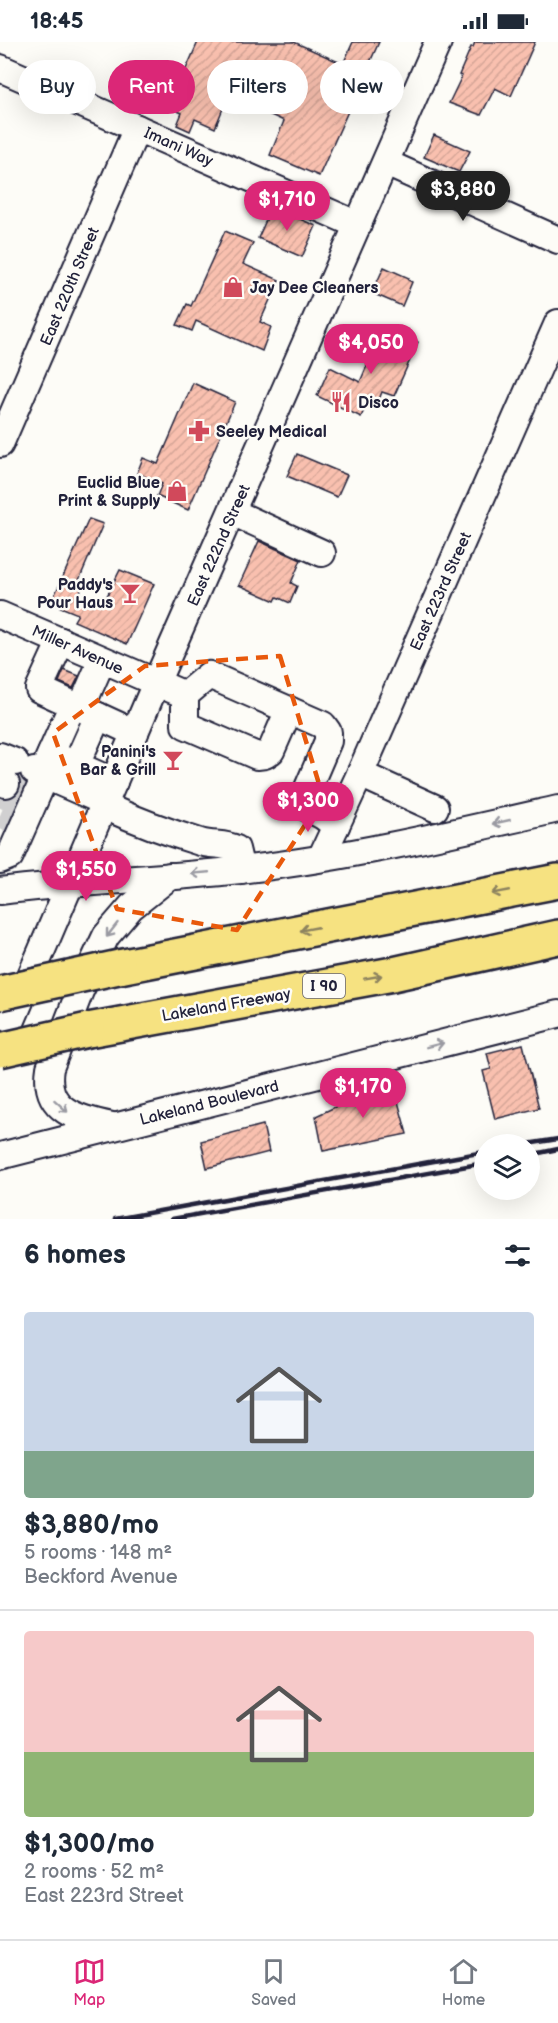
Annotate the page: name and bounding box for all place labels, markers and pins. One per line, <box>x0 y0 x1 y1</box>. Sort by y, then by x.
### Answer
pin: $3,880 <box>414 171 512 222</box>
pin: $1,710 <box>238 181 336 232</box>
shop icon: Jay Dee Cleaners <box>221 275 245 299</box>
place label: Jay Dee Cleaners <box>250 279 378 298</box>
pin: $4,050 <box>322 324 420 375</box>
restaurant icon: Disco <box>329 390 353 414</box>
place label: Disco <box>358 394 399 413</box>
pharmacy icon: Seeley Medical <box>187 419 211 443</box>
place label: Seeley Medical <box>216 423 327 442</box>
place label: Euclid Blue Print & Supply <box>58 474 161 511</box>
shop icon: Euclid Blue Print & Supply <box>165 479 189 503</box>
place label: Paddy's Pour Haus <box>37 576 113 613</box>
bar icon: Paddy's Pour Haus <box>118 581 142 605</box>
place label: Panini's Bar & Grill <box>80 743 156 780</box>
bar icon: Panini's Bar & Grill <box>161 748 185 772</box>
pin: $1,300 <box>259 782 357 833</box>
pin: $1,550 <box>37 851 135 902</box>
pin: $1,170 <box>314 1068 412 1119</box>

